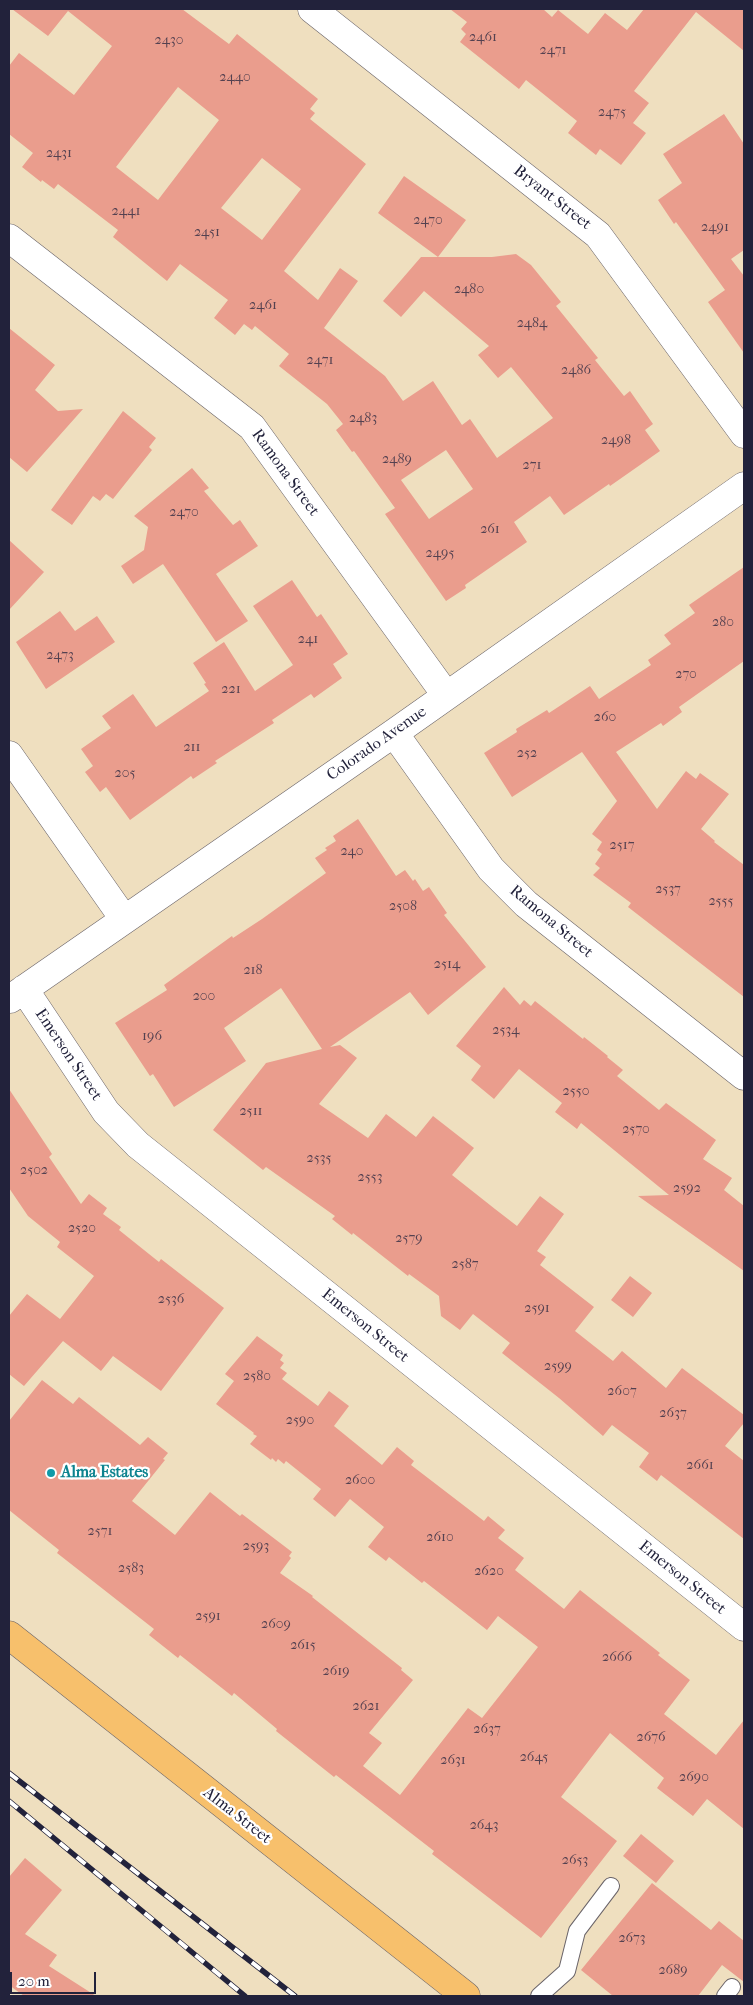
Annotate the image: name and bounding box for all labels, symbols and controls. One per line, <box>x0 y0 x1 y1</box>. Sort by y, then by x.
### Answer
house number: 2461 <box>469 30 497 46</box>
house number: 2430 <box>155 33 183 49</box>
house number: 2471 <box>540 43 566 59</box>
house number: 2440 <box>219 70 251 86</box>
house number: 2475 <box>598 105 626 121</box>
house number: 2431 <box>46 146 72 162</box>
street label: Bryant Street <box>509 162 595 234</box>
house number: 2441 <box>112 204 140 220</box>
house number: 2470 <box>413 213 443 229</box>
house number: 2491 <box>701 220 729 236</box>
house number: 2451 <box>194 225 220 241</box>
house number: 2480 <box>454 282 484 298</box>
house number: 2461 <box>249 298 277 314</box>
house number: 2484 <box>517 316 547 332</box>
house number: 2471 <box>307 353 333 369</box>
house number: 2486 <box>561 363 591 379</box>
house number: 2483 <box>349 411 377 427</box>
street label: Ramona Street <box>247 426 323 520</box>
house number: 2498 <box>601 433 631 449</box>
house number: 2489 <box>382 452 412 468</box>
house number: 271 <box>523 458 541 474</box>
house number: 2470 <box>169 505 199 521</box>
house number: 261 <box>480 522 500 538</box>
house number: 2495 <box>426 546 454 562</box>
house number: 280 <box>712 615 734 631</box>
house number: 241 <box>298 632 318 648</box>
house number: 2473 <box>46 648 74 664</box>
house number: 270 <box>675 667 697 683</box>
house number: 221 <box>221 682 241 698</box>
street label: Colorado Avenue <box>324 703 430 785</box>
house number: 260 <box>594 710 616 726</box>
house number: 211 <box>183 740 201 756</box>
house number: 252 <box>517 746 537 762</box>
house number: 205 <box>115 766 135 782</box>
house number: 2517 <box>610 838 634 854</box>
house number: 240 <box>340 844 364 860</box>
street label: Ramona Street <box>505 882 597 962</box>
house number: 2537 <box>655 882 681 898</box>
house number: 2555 <box>708 894 734 910</box>
house number: 2508 <box>389 899 417 915</box>
house number: 2514 <box>434 957 460 973</box>
house number: 218 <box>243 963 263 979</box>
house number: 200 <box>193 989 215 1005</box>
street label: Emerson Street <box>30 1005 106 1105</box>
house number: 2534 <box>492 1023 520 1039</box>
house number: 196 <box>142 1029 162 1045</box>
house number: 2550 <box>563 1084 589 1100</box>
house number: 2511 <box>239 1104 263 1120</box>
house number: 2570 <box>622 1122 650 1138</box>
house number: 2535 <box>306 1151 332 1167</box>
house number: 2502 <box>20 1163 48 1179</box>
house number: 2553 <box>358 1170 382 1186</box>
house number: 2592 <box>673 1181 701 1197</box>
house number: 2520 <box>68 1221 96 1237</box>
house number: 2579 <box>395 1231 423 1247</box>
house number: 2587 <box>451 1257 479 1273</box>
street label: Emerson Street <box>318 1285 412 1367</box>
house number: 2536 <box>158 1292 184 1308</box>
house number: 2591 <box>524 1301 550 1317</box>
house number: 2599 <box>544 1359 572 1375</box>
house number: 2580 <box>243 1369 271 1385</box>
house number: 2607 <box>607 1384 637 1400</box>
house number: 2637 <box>659 1406 687 1422</box>
house number: 2590 <box>286 1413 314 1429</box>
house number: 2661 <box>686 1458 714 1474</box>
place label: Alma Estates <box>61 1463 148 1483</box>
marker: Alma Estates <box>45 1467 57 1479</box>
house number: 2600 <box>345 1473 375 1489</box>
house number: 2571 <box>88 1524 112 1540</box>
house number: 2610 <box>426 1530 454 1546</box>
street label: Emerson Street <box>635 1537 729 1619</box>
house number: 2593 <box>243 1539 269 1555</box>
house number: 2583 <box>118 1561 144 1577</box>
house number: 2620 <box>474 1564 504 1580</box>
house number: 2591 <box>195 1609 221 1625</box>
house number: 2609 <box>261 1617 291 1633</box>
house number: 2615 <box>290 1638 316 1654</box>
house number: 2666 <box>602 1650 632 1666</box>
house number: 2619 <box>322 1664 350 1680</box>
house number: 2621 <box>353 1699 379 1715</box>
house number: 2637 <box>473 1722 501 1738</box>
house number: 2676 <box>636 1730 666 1746</box>
house number: 2645 <box>520 1750 548 1766</box>
house number: 2631 <box>440 1753 466 1769</box>
house number: 2690 <box>679 1770 709 1786</box>
street label: Alma Street <box>199 1783 275 1849</box>
house number: 2643 <box>470 1818 498 1834</box>
house number: 2653 <box>562 1853 588 1869</box>
house number: 2673 <box>618 1931 646 1947</box>
scale bar <box>12 1962 99 1994</box>
house number: 2689 <box>658 1963 688 1979</box>
text: 20 m <box>18 1972 50 1990</box>

